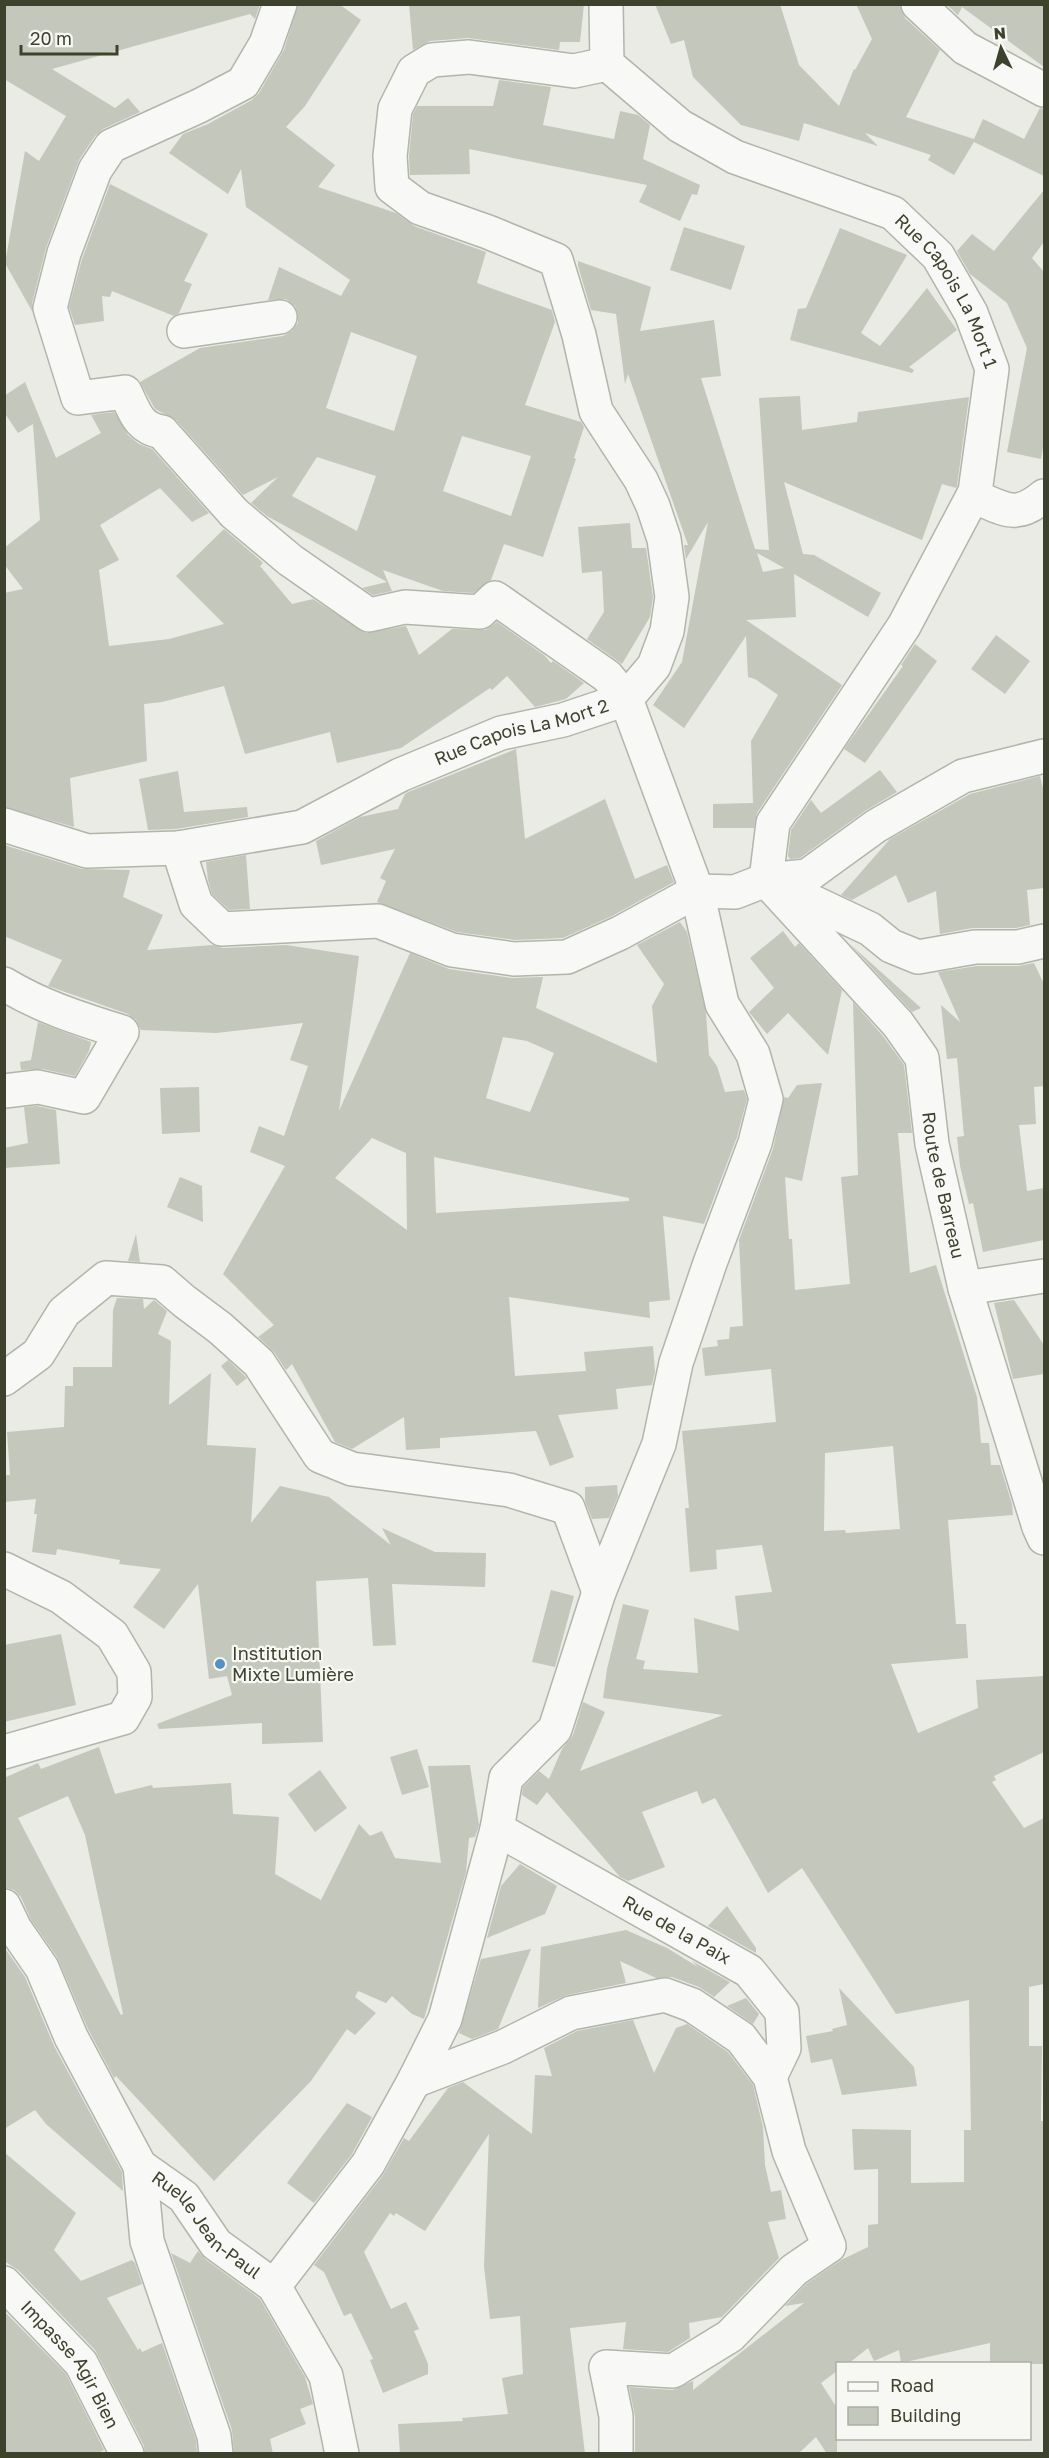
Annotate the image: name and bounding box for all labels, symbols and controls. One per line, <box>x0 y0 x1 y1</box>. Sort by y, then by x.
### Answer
scale bar <box>21 18 117 56</box>
north arrow <box>971 18 1031 78</box>
text: N <box>993 23 1007 44</box>
text: 20 m <box>30 27 72 49</box>
street label: Rue Capois La Mort 1 <box>891 209 1003 371</box>
street label: Rue Capois La Mort 2 <box>431 694 611 770</box>
street label: Route de Barreau <box>918 1110 970 1261</box>
place label: Institution Mixte Lumière <box>232 1642 354 1685</box>
marker: Institution Mixte Lumière <box>213 1657 227 1671</box>
street label: Rue de la Paix <box>619 1890 735 1969</box>
street label: Ruelle Jean-Paul <box>148 2166 266 2283</box>
street label: Impasse Agir Bien <box>17 2295 124 2432</box>
legend <box>836 2362 1031 2440</box>
text: Road <box>890 2374 934 2396</box>
text: Building <box>890 2404 961 2426</box>

